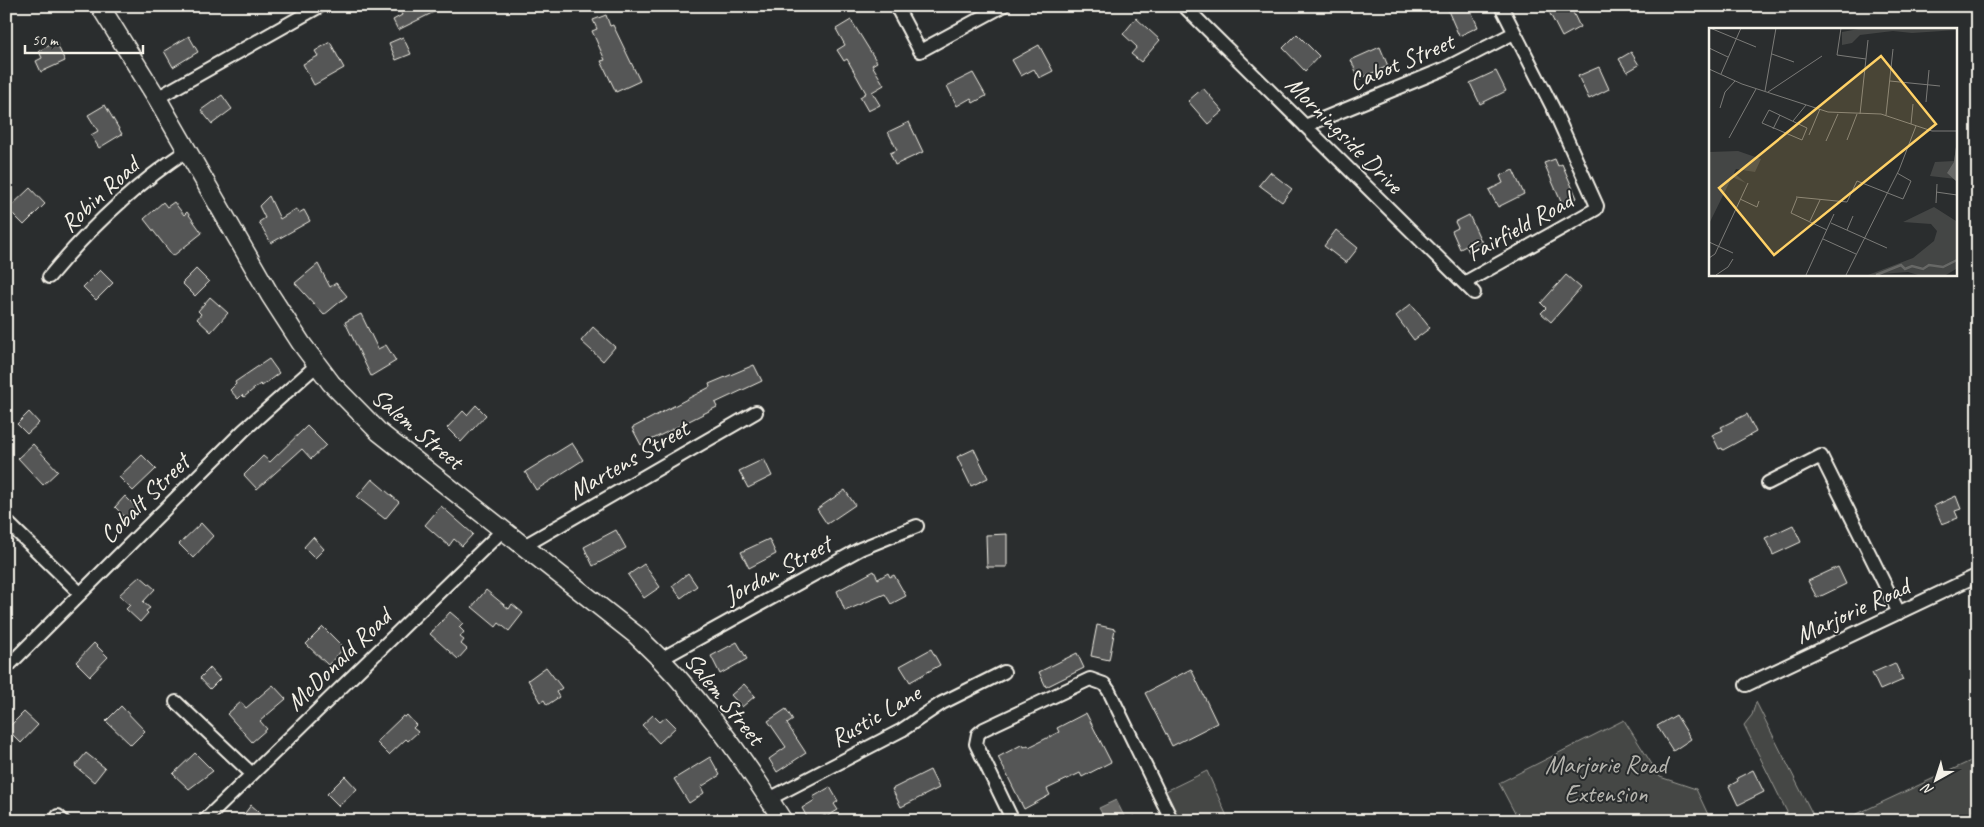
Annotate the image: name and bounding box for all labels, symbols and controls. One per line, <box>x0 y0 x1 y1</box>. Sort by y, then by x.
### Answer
scale bar <box>25 22 142 54</box>
street label: Cabot Street <box>1344 25 1461 98</box>
inset map <box>1709 28 1956 275</box>
text: 50 m <box>32 31 59 50</box>
street label: Morningside Drive <box>1279 69 1411 202</box>
street label: Robin Road <box>53 148 148 239</box>
street label: Fairfield Road <box>1461 183 1582 269</box>
street label: Salem Street <box>365 381 472 478</box>
street label: Martens Street <box>562 411 697 507</box>
street label: Cobalt Street <box>93 444 199 551</box>
street label: Jordan Street <box>717 527 840 612</box>
street label: Marjorie Road <box>1790 569 1918 651</box>
street label: McDonald Road <box>279 599 401 718</box>
street label: Salem Street <box>677 646 773 754</box>
street label: Rustic Lane <box>825 676 928 754</box>
park label: Marjorie Road Extension <box>1545 749 1671 810</box>
north arrow <box>1912 754 1962 804</box>
text: N <box>1918 779 1937 799</box>

